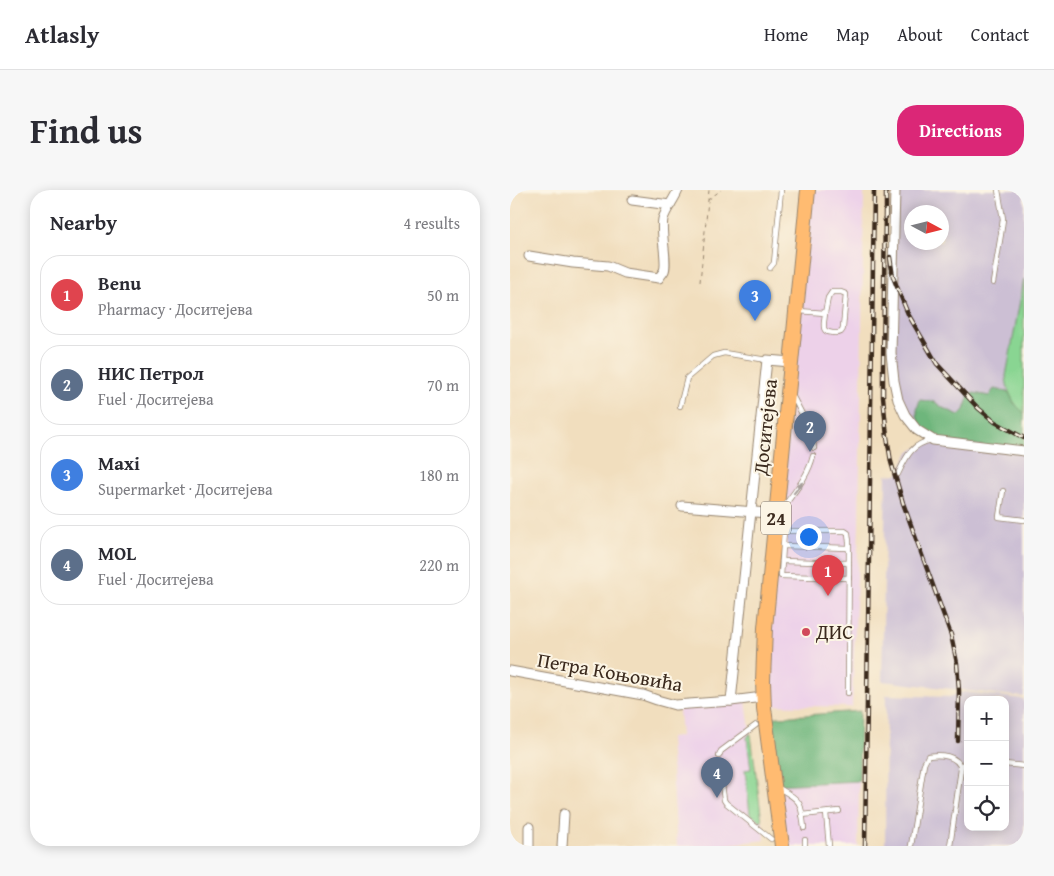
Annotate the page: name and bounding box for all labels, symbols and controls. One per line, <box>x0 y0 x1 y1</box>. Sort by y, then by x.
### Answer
text: Atlasly <box>25 17 99 52</box>
text: Home <box>764 21 808 48</box>
text: Map <box>836 21 869 48</box>
text: About <box>897 21 943 48</box>
text: Contact <box>971 21 1029 48</box>
text: Find us <box>30 105 143 156</box>
button: Directions <box>897 105 1024 156</box>
north arrow <box>904 205 949 250</box>
text: Nearby <box>50 207 117 238</box>
text: 4 results <box>403 211 460 235</box>
text: Benu <box>98 269 141 297</box>
pin: 3 <box>739 280 771 321</box>
text: 1 <box>63 283 71 307</box>
text: 50 m <box>427 283 459 307</box>
text: Pharmacy · Доситејева <box>98 297 253 321</box>
text: НИС Петрол <box>98 359 204 387</box>
text: 2 <box>63 373 71 397</box>
text: 70 m <box>427 373 459 397</box>
street label: Доситејева <box>745 377 784 478</box>
text: Fuel · Доситејева <box>98 387 214 411</box>
pin: 2 <box>794 411 826 452</box>
text: Maxi <box>98 449 140 477</box>
text: 3 <box>63 463 71 487</box>
text: 180 m <box>419 463 459 487</box>
text: Supermarket · Доситејева <box>98 477 273 501</box>
one-way arrow <box>792 482 803 495</box>
road number: 24 <box>761 502 791 534</box>
your location <box>796 524 822 550</box>
text: MOL <box>98 539 136 567</box>
text: 4 <box>63 553 71 577</box>
text: 220 m <box>419 553 459 577</box>
pin: 1 <box>812 555 844 596</box>
text: Fuel · Доситејева <box>98 567 214 591</box>
place label: ДИС <box>815 617 853 646</box>
marker: ДИС <box>800 626 812 638</box>
street label: Петра Коњовића <box>535 644 685 699</box>
map controls <box>964 696 1009 831</box>
button: + <box>964 696 1009 741</box>
button: − <box>964 741 1009 786</box>
pin: 4 <box>701 757 733 798</box>
button: locate <box>964 786 1009 831</box>

